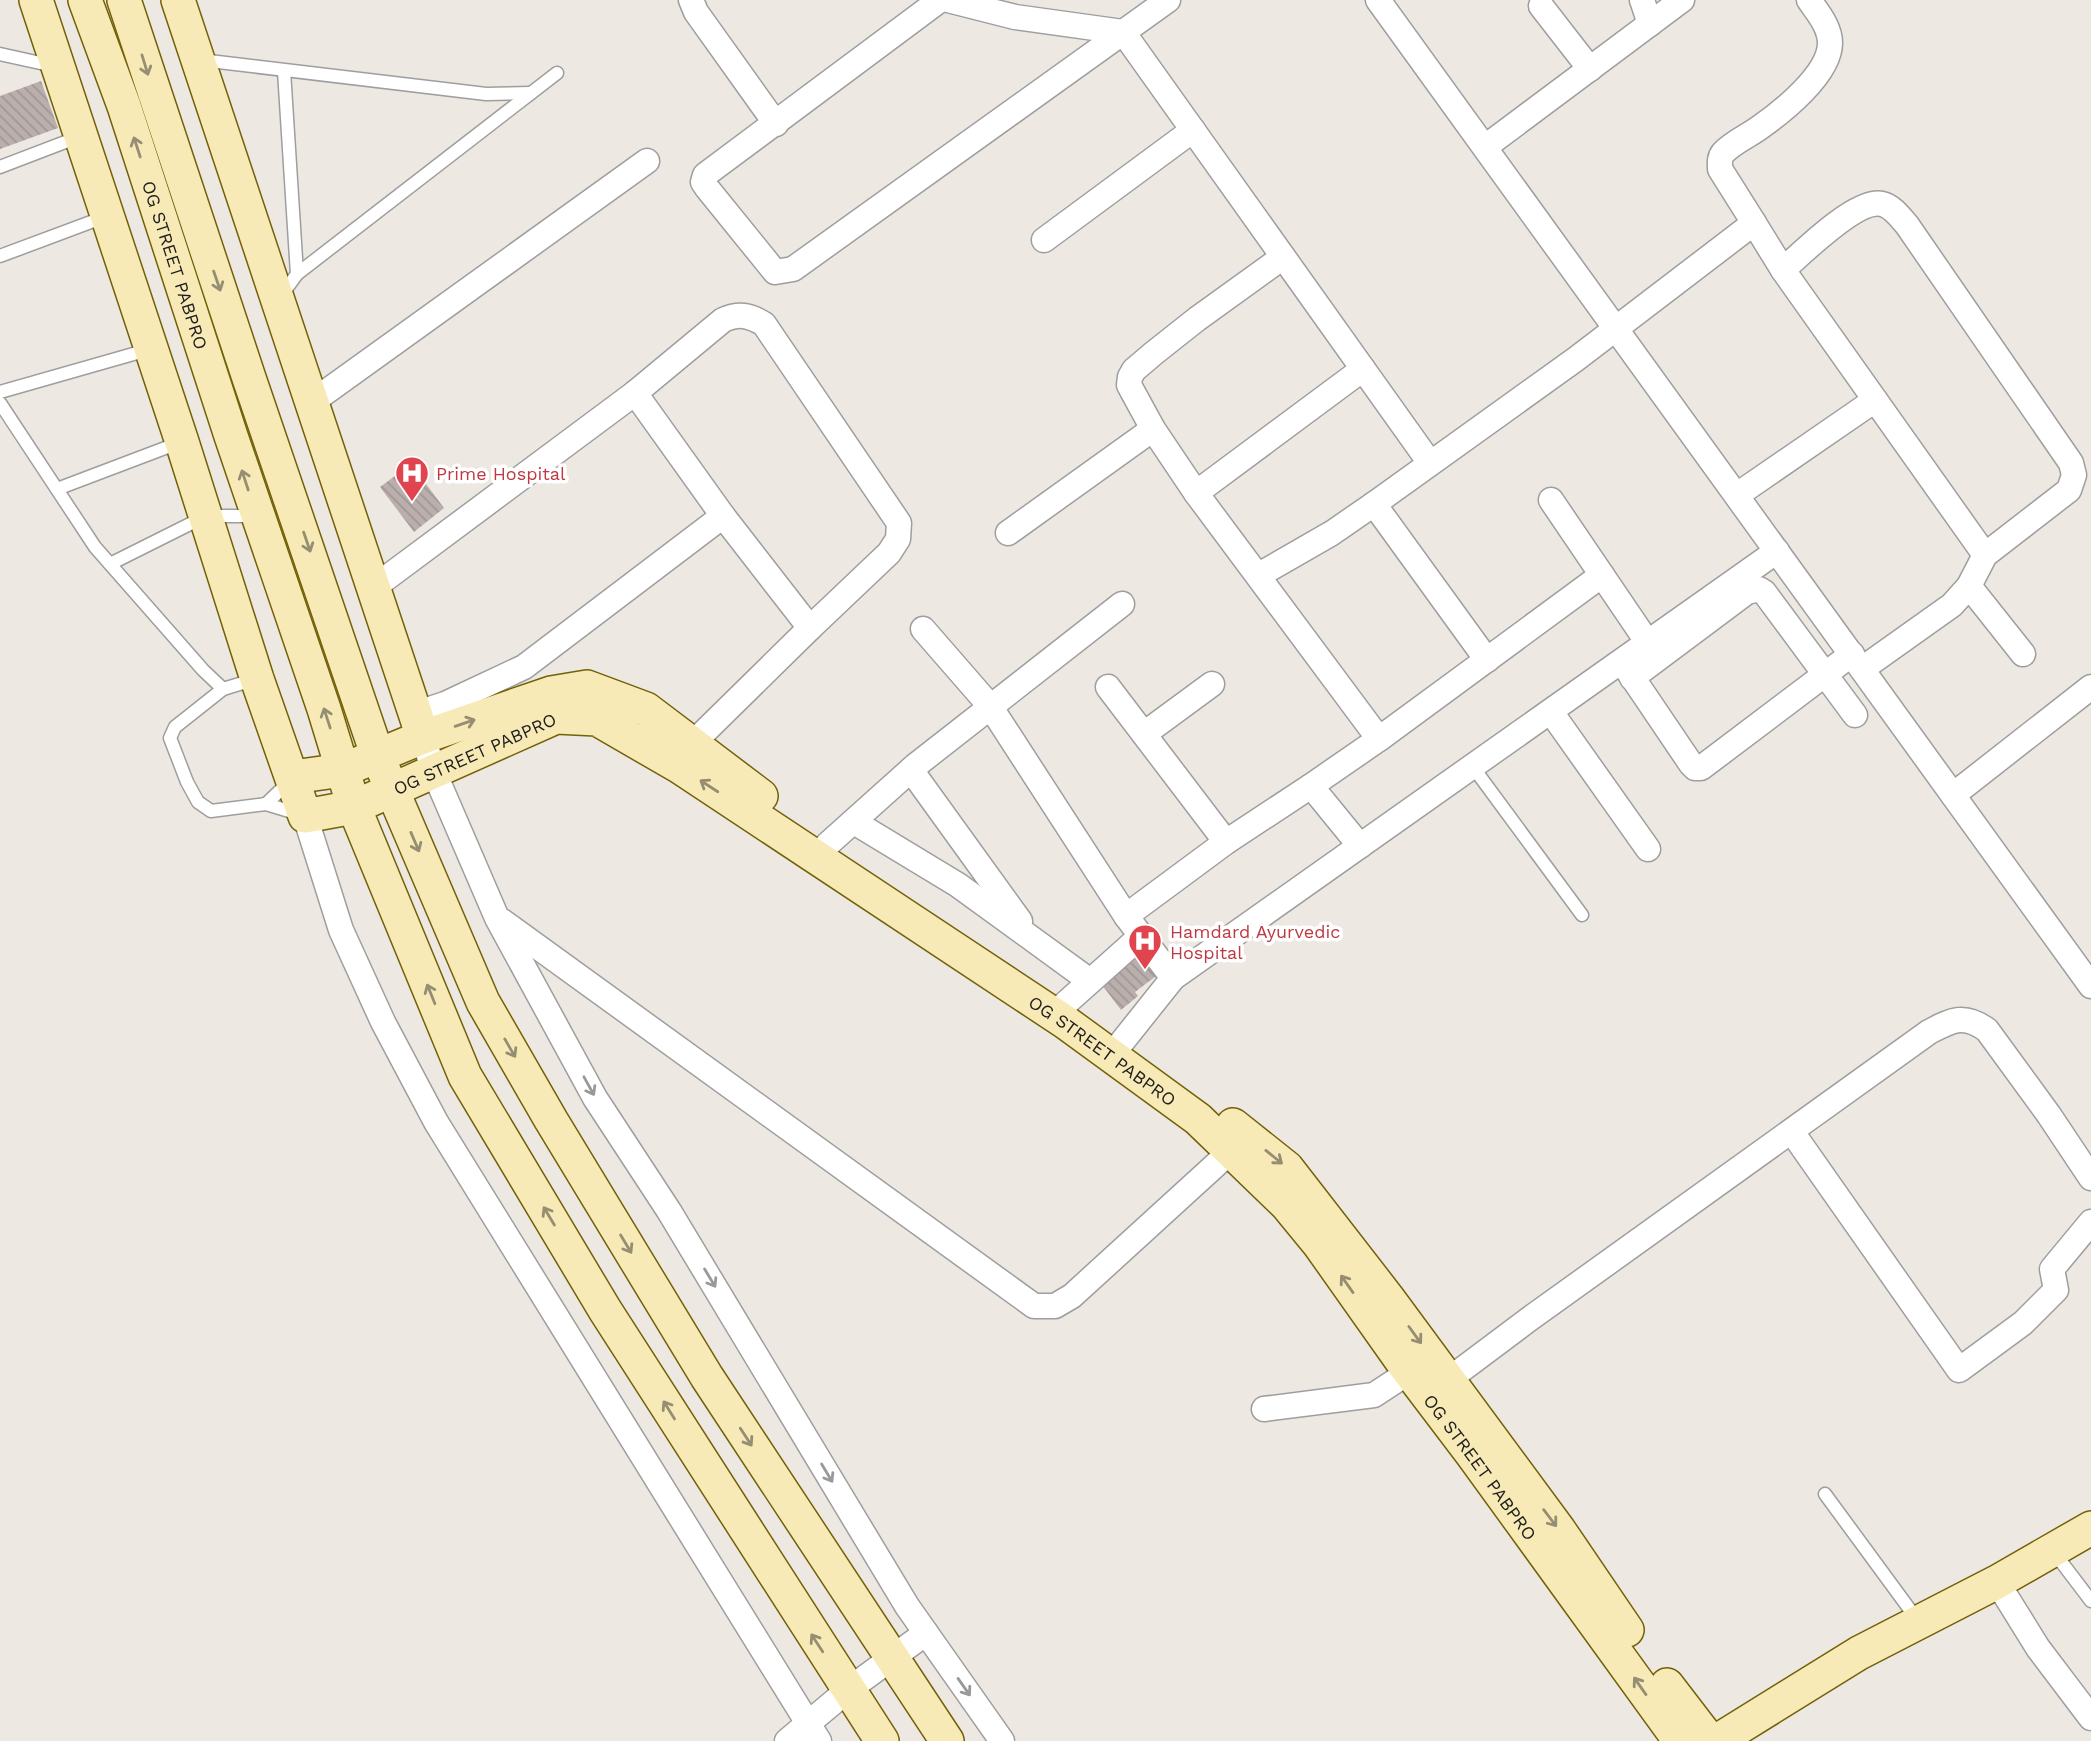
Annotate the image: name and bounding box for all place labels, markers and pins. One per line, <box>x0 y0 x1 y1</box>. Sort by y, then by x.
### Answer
hospital icon: Prime Hospital <box>393 454 431 503</box>
place label: Prime Hospital <box>436 463 566 484</box>
place label: Hamdard Ayurvedic Hospital <box>1170 921 1340 963</box>
hospital icon: Hamdard Ayurvedic Hospital <box>1126 922 1164 971</box>

